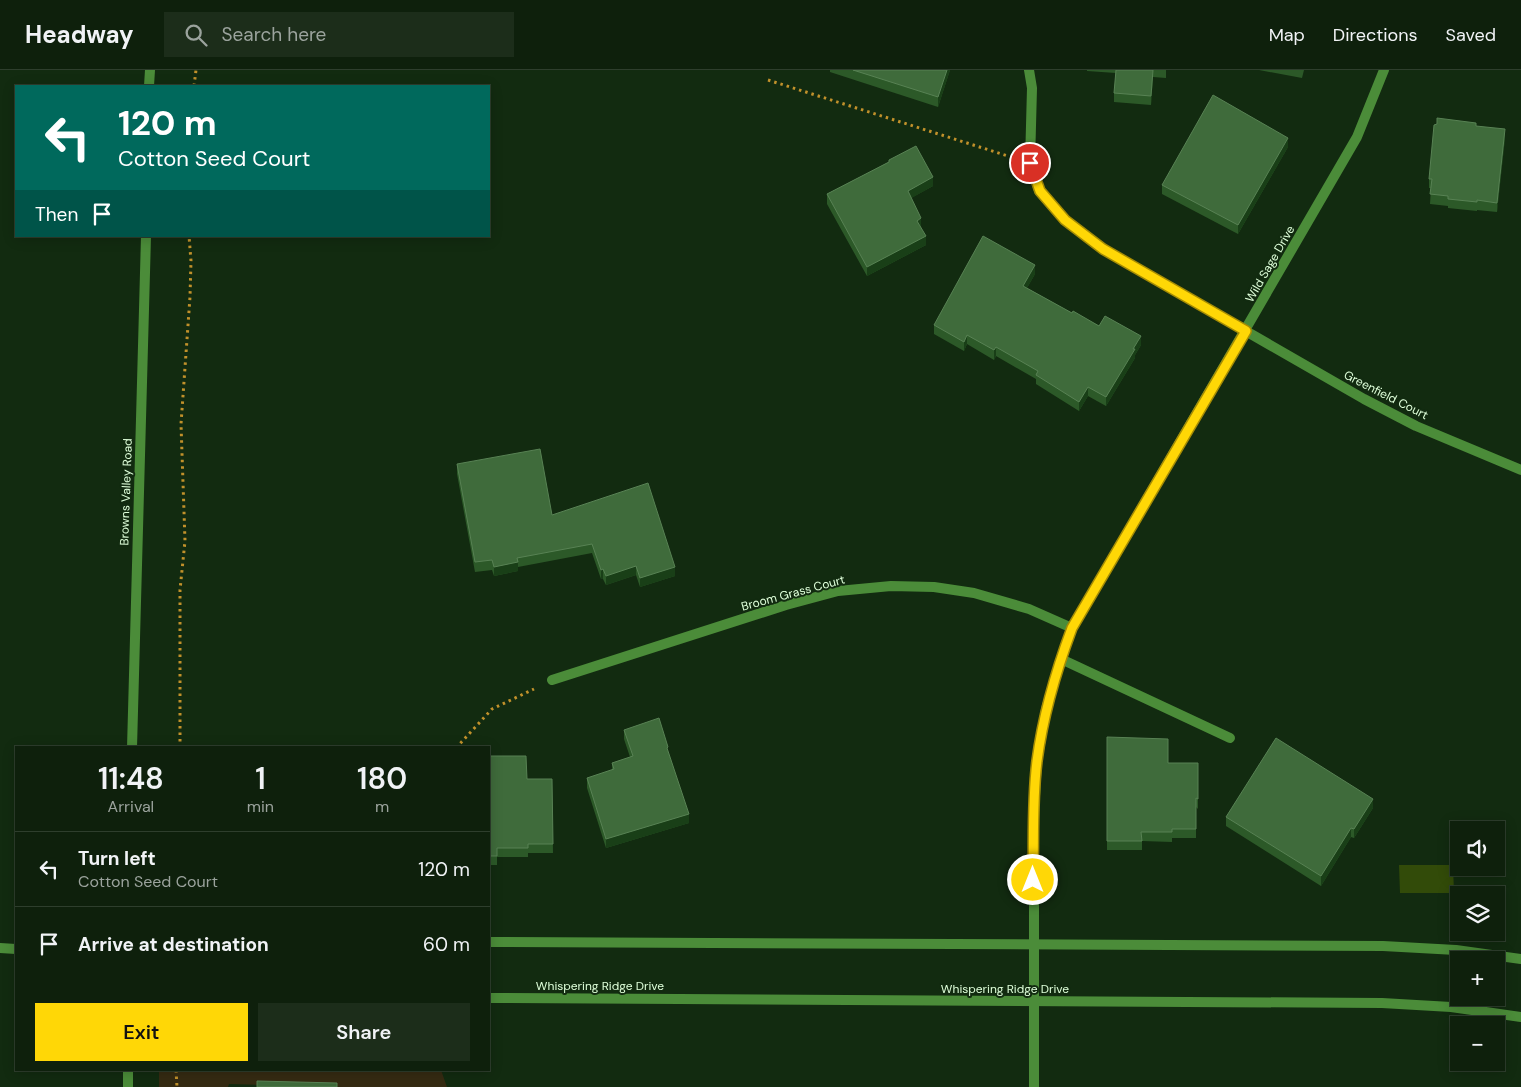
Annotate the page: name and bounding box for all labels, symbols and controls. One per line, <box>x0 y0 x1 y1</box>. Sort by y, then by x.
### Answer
search box <box>164 12 514 57</box>
text: Headway <box>25 19 134 50</box>
icon: search <box>182 21 210 49</box>
text: Search here <box>222 22 326 47</box>
text: Map <box>1269 23 1305 47</box>
text: Directions <box>1333 23 1418 47</box>
text: Saved <box>1446 23 1496 47</box>
text: 120 m <box>118 100 217 146</box>
icon: left <box>35 105 100 170</box>
pin <box>1009 142 1051 184</box>
text: Cotton Seed Court <box>118 144 310 173</box>
icon: arrive <box>1016 149 1044 177</box>
icon: arrive <box>88 200 116 228</box>
text: Then <box>35 202 78 227</box>
street label: Wild Sage Drive <box>1242 222 1299 305</box>
street label: Greenfield Court <box>1341 367 1431 423</box>
street label: Browns Valley Road <box>116 438 136 546</box>
street label: Broom Grass Court <box>739 571 847 615</box>
text: 11:48 <box>98 759 164 798</box>
text: 1 <box>255 759 266 798</box>
text: 180 <box>357 759 407 798</box>
text: Arrival <box>108 796 154 817</box>
text: min <box>247 796 274 817</box>
text: m <box>375 796 389 817</box>
map controls <box>1450 821 1505 1071</box>
button: sound <box>1450 821 1505 876</box>
text: Turn left <box>78 846 156 871</box>
position arrow <box>1006 853 1058 905</box>
icon: left <box>35 855 63 883</box>
text: 120 m <box>418 857 470 882</box>
text: Cotton Seed Court <box>78 871 218 892</box>
button: layers <box>1450 886 1505 941</box>
icon: arrive <box>35 930 63 958</box>
text: Arrive at destination <box>78 932 269 957</box>
text: 60 m <box>423 932 470 957</box>
button: + <box>1450 951 1505 1006</box>
street label: Whispering Ridge Drive <box>536 978 664 994</box>
street label: Whispering Ridge Drive <box>941 981 1069 997</box>
button: Exit <box>35 1003 248 1061</box>
button: Share <box>258 1003 470 1061</box>
button: − <box>1450 1016 1505 1071</box>

